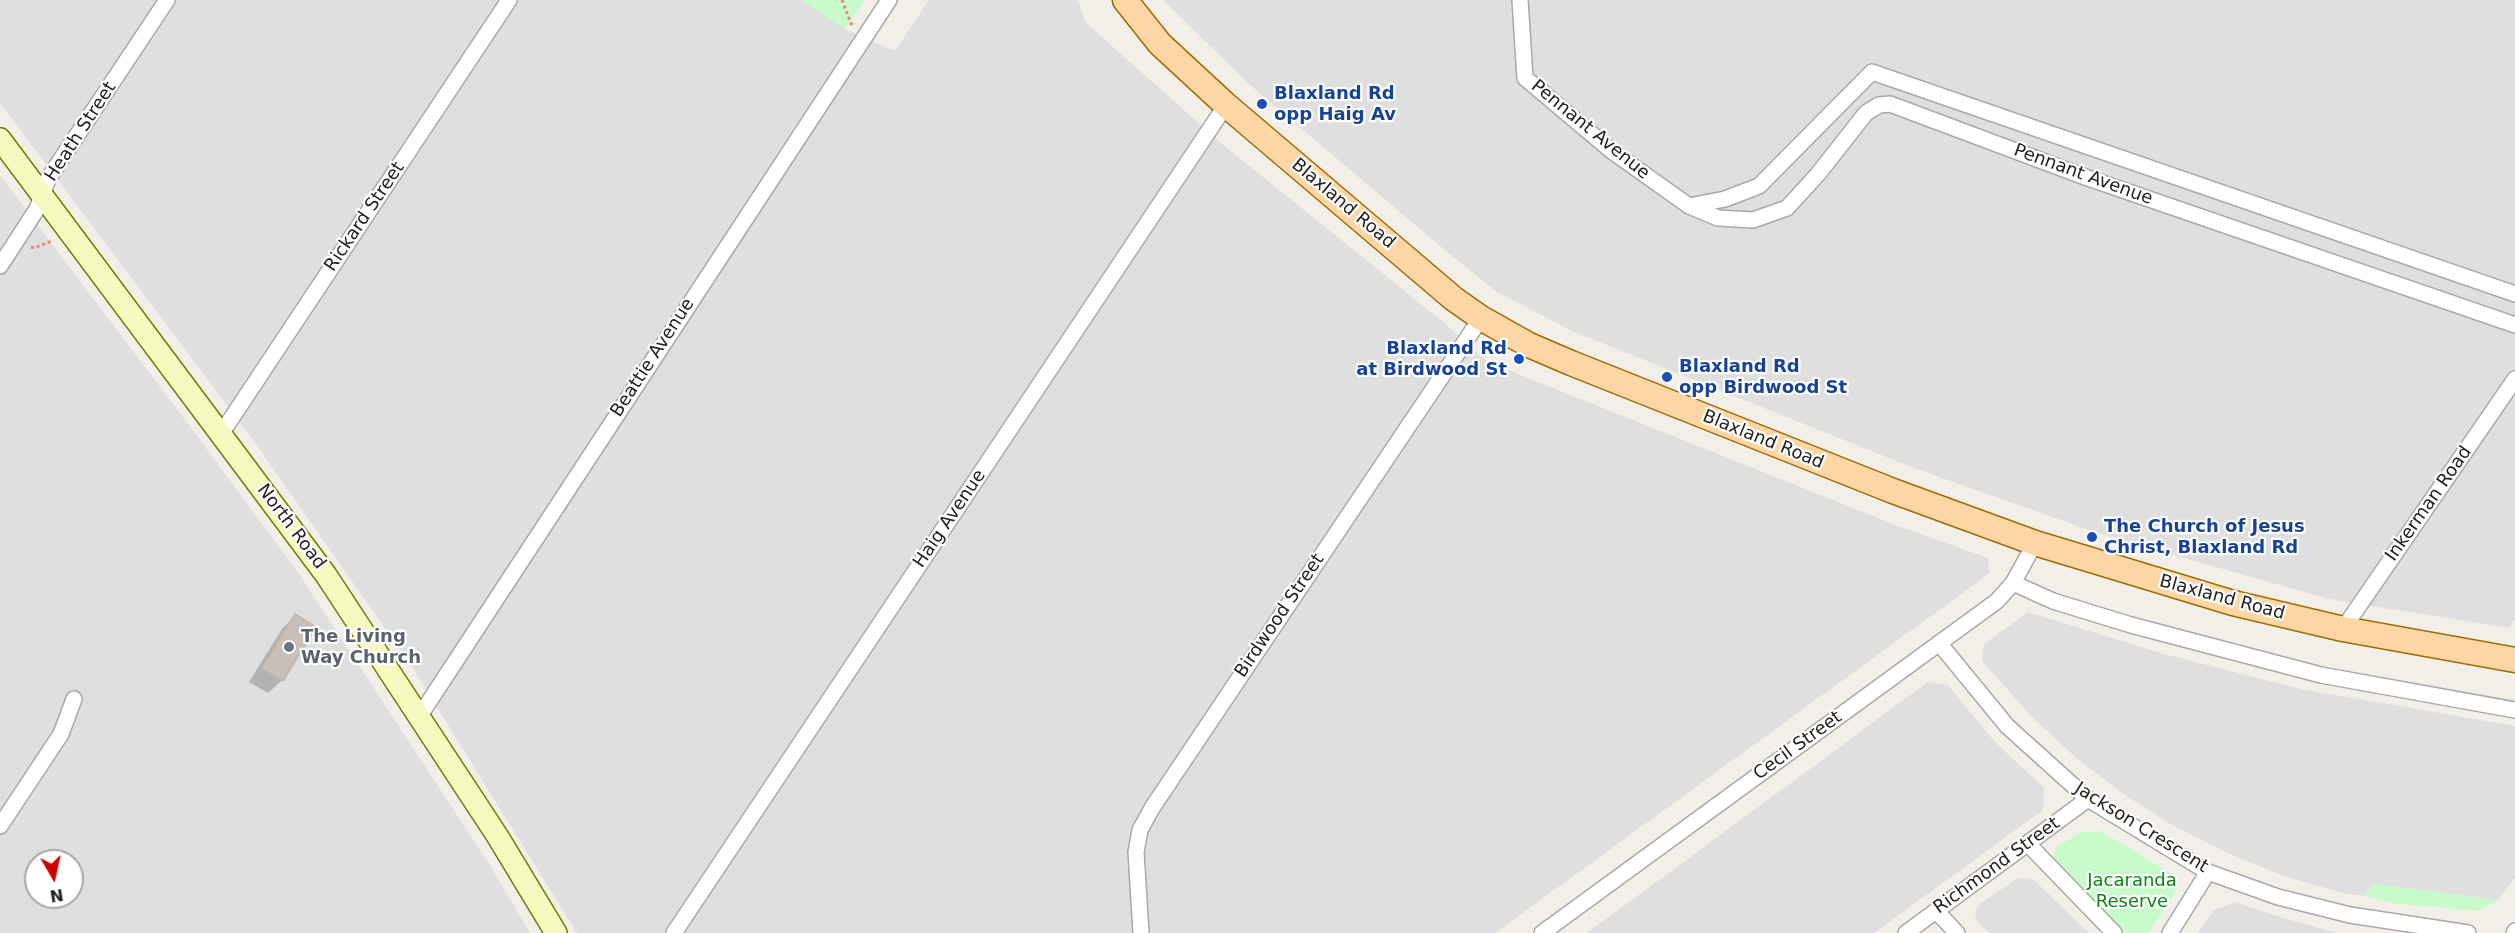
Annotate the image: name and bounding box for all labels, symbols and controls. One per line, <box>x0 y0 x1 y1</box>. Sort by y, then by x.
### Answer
street label: Pennant Avenue <box>1526 76 1654 184</box>
street label: Heath Street <box>41 78 121 186</box>
place label: Blaxland Rd opp Haig Av <box>1274 83 1396 125</box>
marker: Blaxland Rd opp Haig Av <box>1255 97 1269 111</box>
street label: Pennant Avenue <box>2011 140 2155 210</box>
street label: Blaxland Road <box>1287 154 1399 254</box>
street label: Rickard Street <box>320 158 410 276</box>
street label: Beattie Avenue <box>607 295 699 421</box>
place label: Blaxland Rd at Birdwood St <box>1356 338 1507 380</box>
marker: Blaxland Rd at Birdwood St <box>1512 352 1526 366</box>
place label: Blaxland Rd opp Birdwood St <box>1679 356 1847 398</box>
marker: Blaxland Rd opp Birdwood St <box>1660 370 1674 384</box>
street label: Blaxland Road <box>1699 406 1827 474</box>
street label: Inkerman Road <box>2381 442 2477 566</box>
street label: Haig Avenue <box>909 466 991 572</box>
street label: North Road <box>252 480 330 574</box>
place label: The Church of Jesus Christ, Blaxland Rd <box>2104 516 2305 558</box>
marker: The Church of Jesus Christ, Blaxland Rd <box>2085 530 2099 544</box>
street label: Birdwood Street <box>1231 550 1329 682</box>
street label: Blaxland Road <box>2157 571 2287 625</box>
place label: The Living Way Church <box>301 626 421 668</box>
marker: The Living Way Church <box>282 640 296 654</box>
street label: Cecil Street <box>1750 707 1846 785</box>
street label: Jackson Crescent <box>2070 778 2212 878</box>
street label: Richmond Street <box>1930 813 2064 919</box>
north arrow <box>24 849 84 909</box>
park label: Jacaranda Reserve <box>2087 870 2177 912</box>
text: N <box>48 885 65 906</box>

